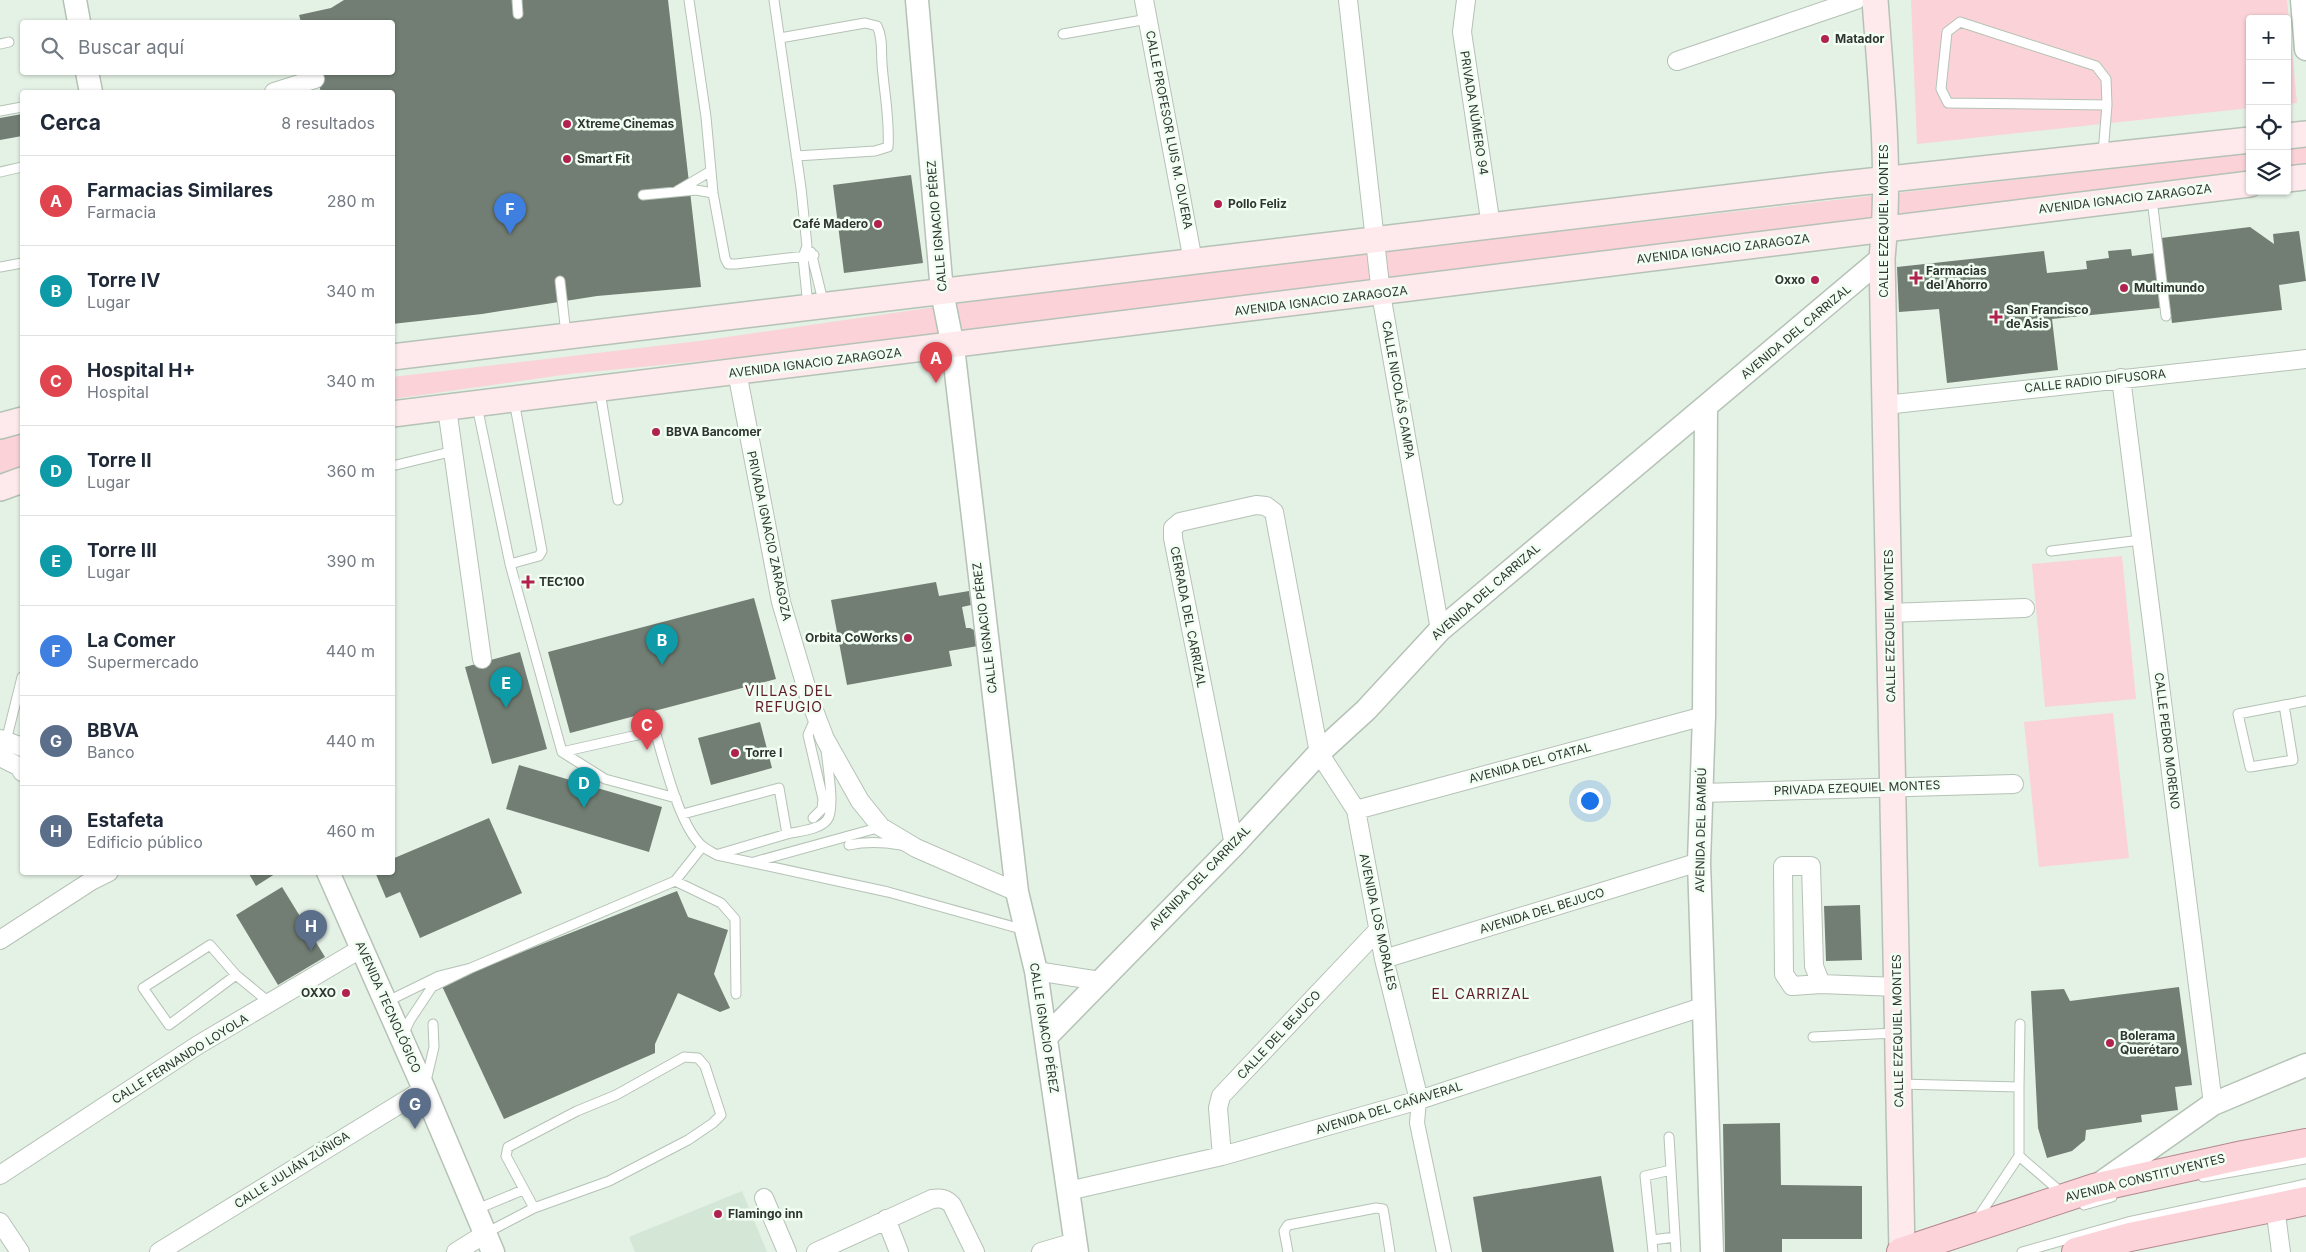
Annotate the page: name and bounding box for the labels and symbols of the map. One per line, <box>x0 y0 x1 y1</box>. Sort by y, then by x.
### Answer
street label: CALLE PROFESOR LUIS M. OLVERA <box>1143 29 1196 231</box>
place label: Matador <box>1835 31 1884 46</box>
marker: Matador <box>1819 33 1831 45</box>
street label: PRIVADA NÚMERO 94 <box>1457 50 1492 176</box>
place label: Xtreme Cinemas <box>577 116 675 131</box>
marker: Xtreme Cinemas <box>561 118 573 130</box>
street label: CALLE EZEQUIEL MONTES <box>1876 144 1891 298</box>
place label: Smart Fit <box>577 151 630 166</box>
marker: Smart Fit <box>561 153 573 165</box>
street label: CALLE IGNACIO PÉREZ <box>923 160 950 292</box>
street label: AVENIDA IGNACIO ZARAGOZA <box>2038 180 2212 217</box>
pin: F <box>494 193 526 234</box>
place label: Pollo Feliz <box>1228 196 1287 211</box>
marker: Pollo Feliz <box>1212 198 1224 210</box>
place label: Café Madero <box>793 216 868 231</box>
marker: Café Madero <box>872 218 884 230</box>
street label: AVENIDA IGNACIO ZARAGOZA <box>1636 230 1810 267</box>
place label: Farmacias del Ahorro <box>1926 263 1988 292</box>
place label: Oxxo <box>1775 272 1805 287</box>
marker: Farmacias del Ahorro <box>1910 272 1922 284</box>
marker: Oxxo <box>1809 274 1821 286</box>
place label: Multimundo <box>2134 280 2205 295</box>
street label: AVENIDA DEL CARRIZAL <box>1738 281 1854 382</box>
street label: AVENIDA IGNACIO ZARAGOZA <box>1234 282 1408 319</box>
marker: Multimundo <box>2118 282 2130 294</box>
place label: San Francisco de Asis <box>2006 302 2089 331</box>
marker: San Francisco de Asis <box>1990 311 2002 323</box>
street label: CALLE NICOLÁS CAMPA <box>1379 320 1418 460</box>
pin: A <box>920 342 952 383</box>
street label: AVENIDA IGNACIO ZARAGOZA <box>728 344 902 381</box>
street label: CALLE RADIO DIFUSORA <box>2023 366 2166 395</box>
place label: BBVA Bancomer <box>666 424 762 439</box>
marker: BBVA Bancomer <box>650 426 662 438</box>
street label: PRIVADA IGNACIO ZARAGOZA <box>744 450 795 622</box>
street label: AVENIDA DEL CARRIZAL <box>1428 540 1543 643</box>
street label: CERRADA DEL CARRIZAL <box>1167 545 1210 689</box>
street label: CALLE EZEQUIEL MONTES <box>1881 549 1898 703</box>
street label: CALLE IGNACIO PÉREZ <box>969 562 1000 694</box>
place label: TEC100 <box>539 574 585 589</box>
marker: TEC100 <box>521 575 535 589</box>
pin: B <box>646 624 678 665</box>
place label: Orbita CoWorks <box>805 630 898 645</box>
marker: Orbita CoWorks <box>902 632 914 644</box>
pin: E <box>490 667 522 708</box>
street label: CALLE PEDRO MORENO <box>2152 672 2183 810</box>
district label: VILLAS DEL REFUGIO <box>745 682 833 715</box>
pin: C <box>631 709 663 750</box>
street label: AVENIDA DEL OTATAL <box>1467 739 1593 786</box>
place label: Torre I <box>745 745 782 760</box>
marker: Torre I <box>729 747 741 759</box>
pin: D <box>568 767 600 808</box>
street label: AVENIDA DEL BAMBÚ <box>1692 767 1709 893</box>
street label: PRIVADA EZEQUIEL MONTES <box>1773 777 1941 798</box>
your location <box>1577 788 1603 814</box>
street label: AVENIDA DEL CARRIZAL <box>1146 822 1254 933</box>
street label: AVENIDA LOS MORALES <box>1357 852 1400 992</box>
street label: AVENIDA DEL BEJUCO <box>1478 884 1606 937</box>
pin: H <box>295 910 327 951</box>
street label: AVENIDA TECNOLÓGICO <box>353 939 424 1075</box>
street label: CALLE EZEQUIEL MONTES <box>1889 954 1906 1108</box>
street label: CALLE IGNACIO PÉREZ <box>1027 962 1062 1094</box>
place label: OXXO <box>301 985 336 1000</box>
district label: EL CARRIZAL <box>1431 985 1531 1002</box>
marker: OXXO <box>340 987 352 999</box>
street label: CALLE DEL BEJUCO <box>1234 987 1324 1082</box>
street label: CALLE FERNANDO LOYOLA <box>109 1010 251 1107</box>
place label: Bolerama Querétaro <box>2120 1028 2179 1057</box>
marker: Bolerama Querétaro <box>2104 1037 2116 1049</box>
street label: AVENIDA DEL CAÑAVERAL <box>1314 1078 1464 1137</box>
pin: G <box>399 1088 431 1129</box>
street label: CALLE JULIÁN ZÚÑIGA <box>231 1128 352 1211</box>
street label: AVENIDA CONSTITUYENTES <box>2063 1150 2227 1205</box>
place label: Flamingo inn <box>728 1206 803 1221</box>
marker: Flamingo inn <box>712 1208 724 1220</box>

